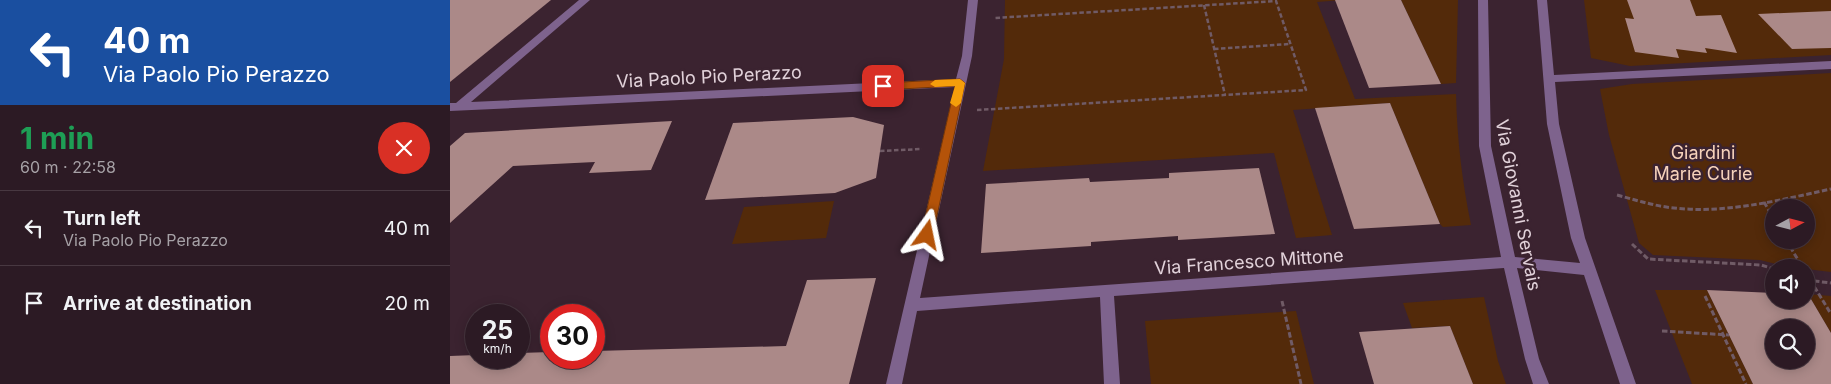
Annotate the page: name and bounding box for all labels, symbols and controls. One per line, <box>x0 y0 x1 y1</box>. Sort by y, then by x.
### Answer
text: 40 m <box>103 19 191 61</box>
icon: left <box>20 20 85 85</box>
text: Via Paolo Pio Perazzo <box>103 61 330 87</box>
street label: Via Paolo Pio Perazzo <box>616 61 802 92</box>
pin <box>862 65 904 107</box>
icon: arrive <box>869 72 897 100</box>
street label: Via Giovanni Servais <box>1492 117 1545 292</box>
text: 1 min <box>20 120 94 156</box>
button: close <box>378 122 430 174</box>
park label: Giardini Marie Curie <box>1653 142 1753 184</box>
text: 60 m · 22:58 <box>20 157 116 177</box>
north arrow <box>1765 199 1815 249</box>
map controls <box>1765 199 1815 369</box>
text: Turn left <box>63 207 141 230</box>
position arrow <box>900 208 952 260</box>
icon: left <box>20 214 48 242</box>
text: 40 m <box>384 217 430 240</box>
text: Via Paolo Pio Perazzo <box>63 230 228 250</box>
street label: Via Francesco Mittone <box>1154 244 1344 279</box>
button: sound <box>1765 259 1815 309</box>
icon: arrive <box>20 289 48 317</box>
text: Arrive at destination <box>63 292 252 315</box>
text: 20 m <box>384 292 430 315</box>
speed limit sign: 30 <box>540 304 605 369</box>
text: 25 <box>482 315 513 345</box>
button: search <box>1765 319 1815 369</box>
text: km/h <box>483 341 512 356</box>

